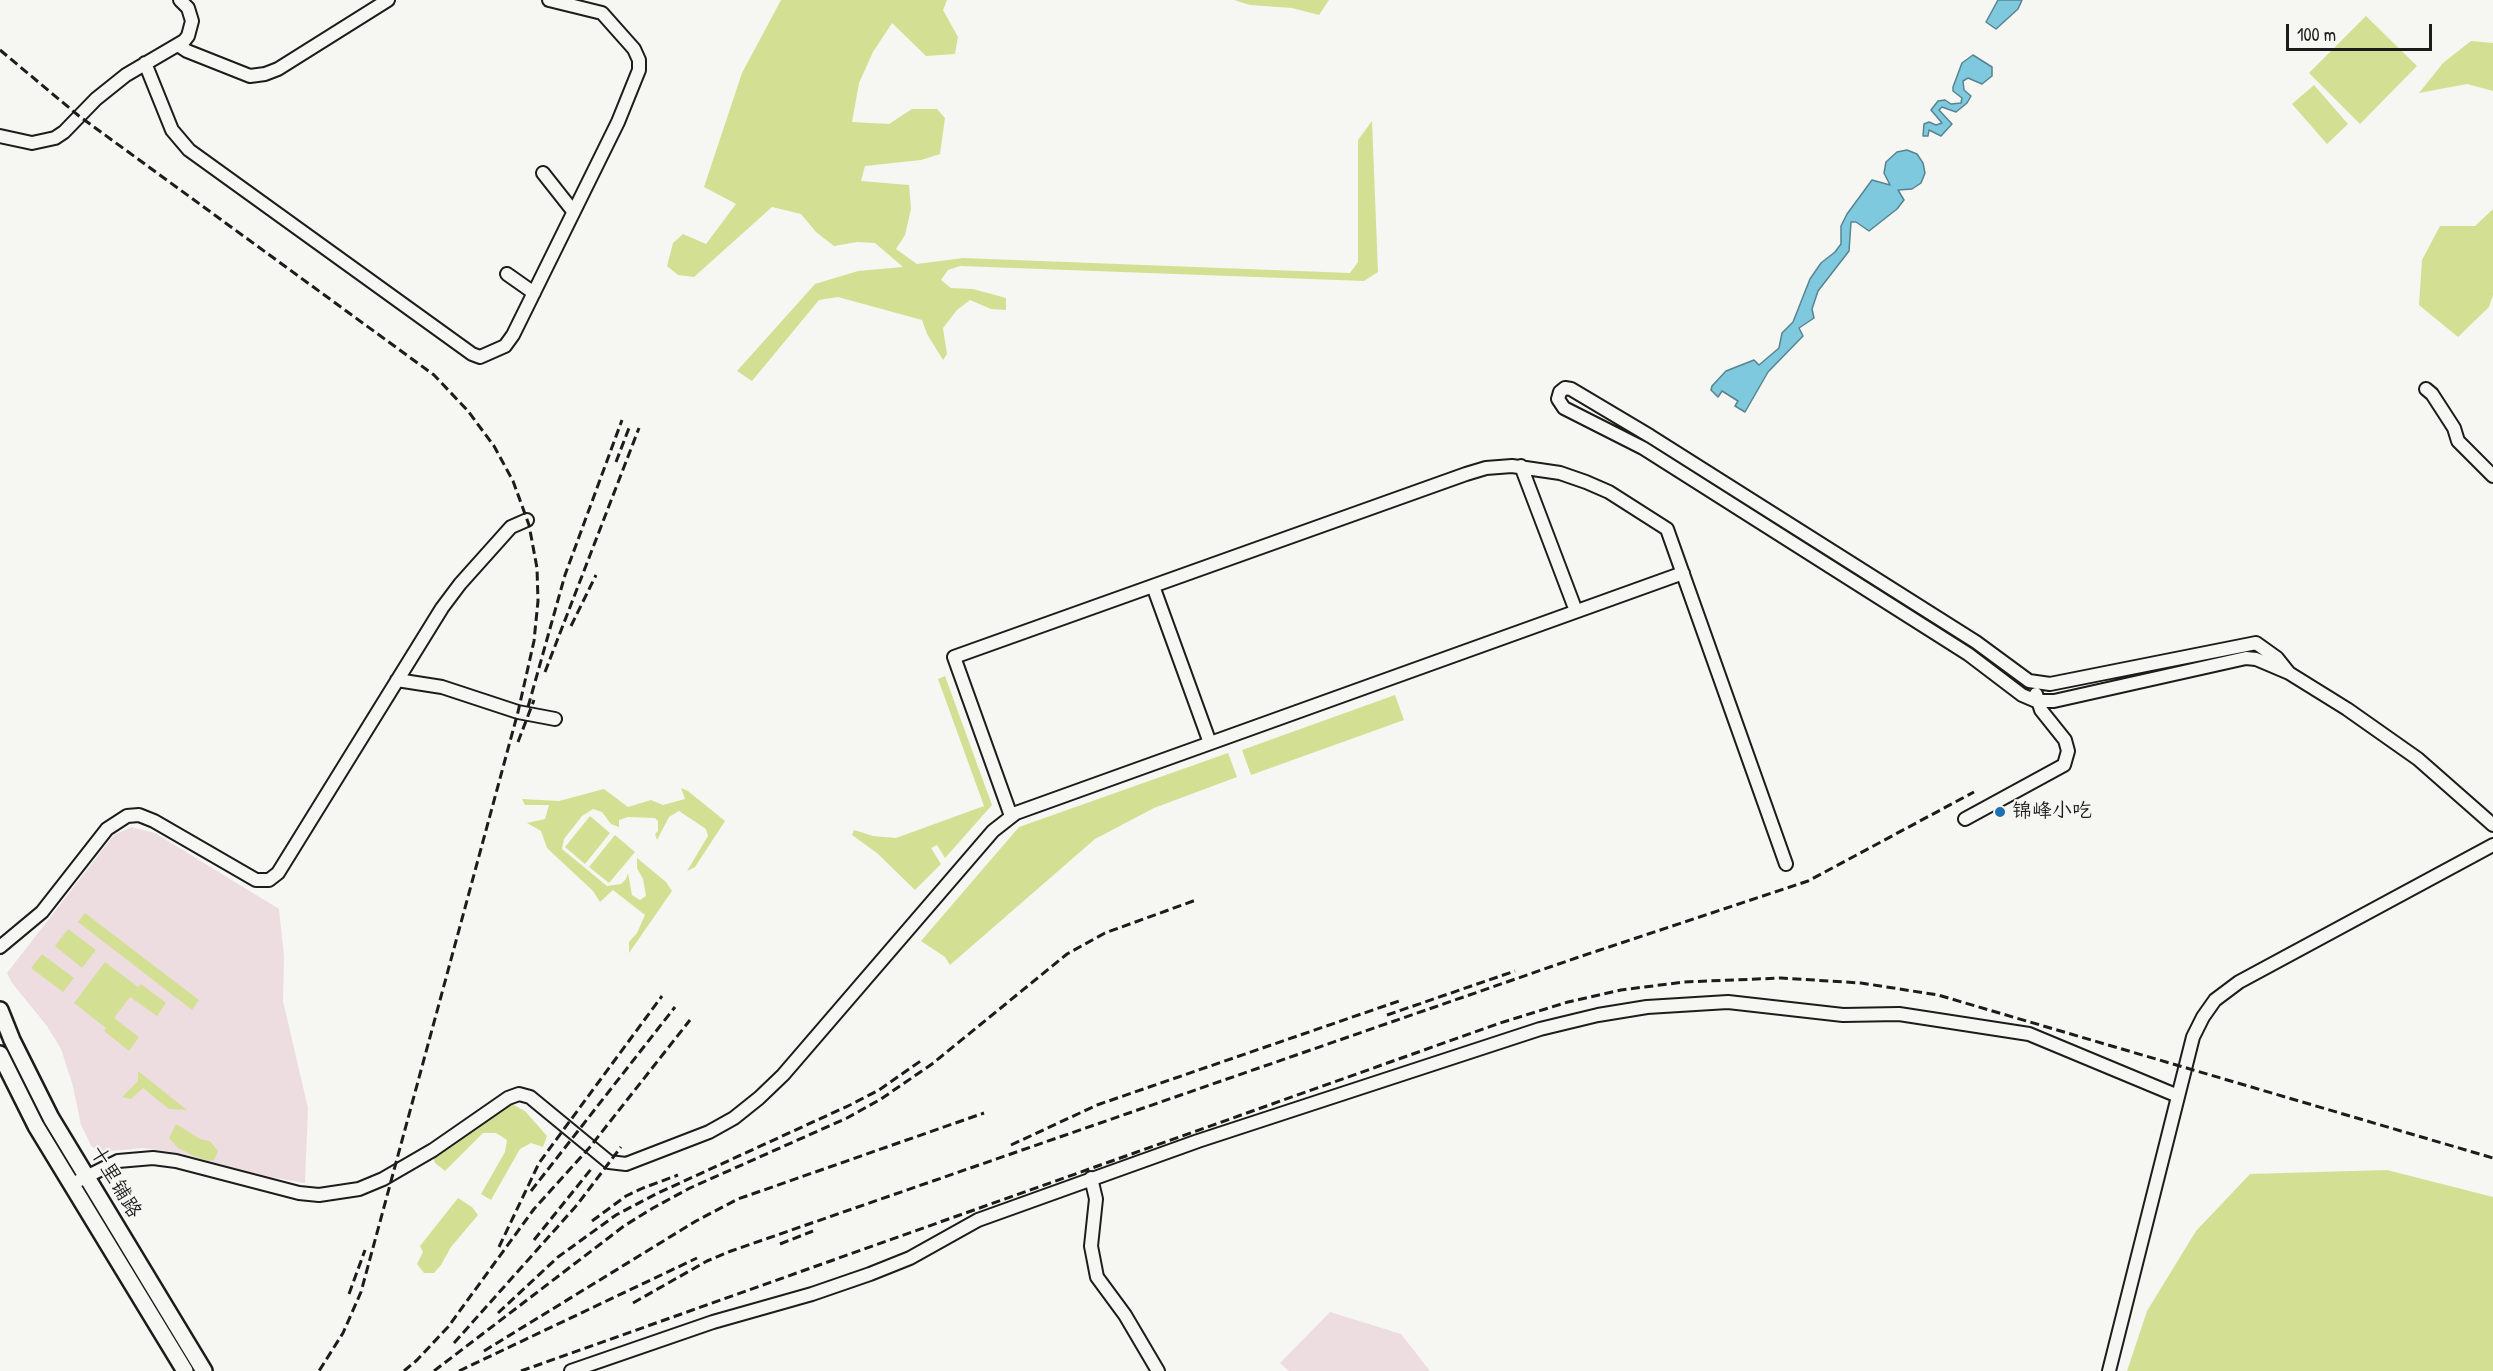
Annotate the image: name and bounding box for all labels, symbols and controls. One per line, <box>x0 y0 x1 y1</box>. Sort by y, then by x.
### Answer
scale bar <box>2289 12 2434 50</box>
text: 100 m <box>2297 22 2336 47</box>
place label: 锦峰小吃 <box>2012 800 2092 824</box>
marker: 锦峰小吃 <box>1993 805 2007 819</box>
street label: 十里铺路 <box>84 1142 146 1222</box>

